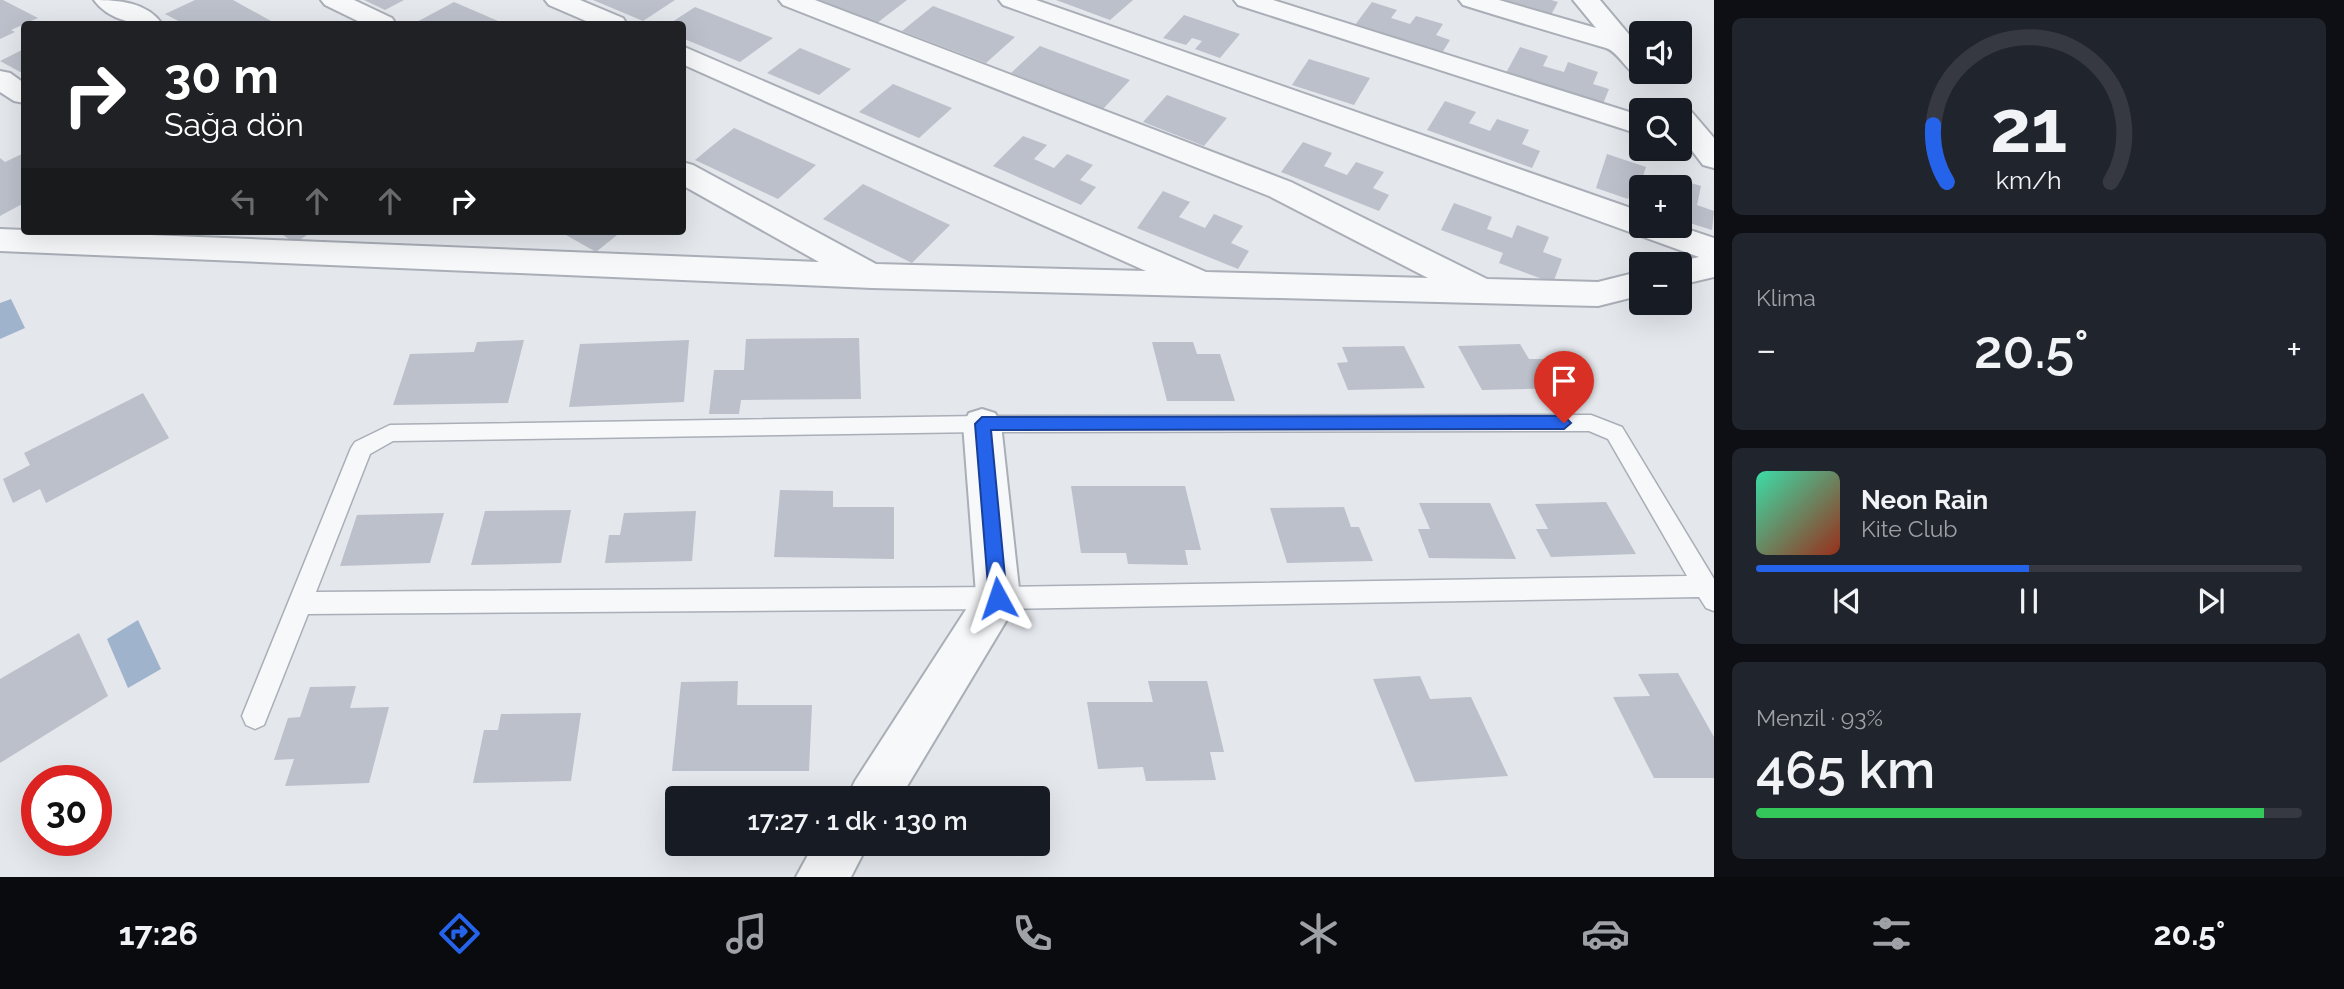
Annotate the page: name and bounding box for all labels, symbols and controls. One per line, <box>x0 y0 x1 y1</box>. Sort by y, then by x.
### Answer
map controls <box>1629 21 1692 315</box>
button: sound <box>1629 21 1692 84</box>
text: 30 m <box>164 47 279 104</box>
icon: right <box>49 49 140 140</box>
text: 21 <box>1990 85 2068 170</box>
button: search <box>1629 98 1692 161</box>
text: Sağa dön <box>164 106 304 143</box>
text: km/h <box>1996 165 2062 195</box>
button: + <box>1629 175 1692 238</box>
icon: left <box>225 182 263 220</box>
icon: ahead <box>298 182 336 220</box>
icon: ahead <box>371 182 409 220</box>
icon: right <box>444 182 482 220</box>
button: − <box>1629 252 1692 315</box>
text: Klima <box>1756 284 1816 311</box>
text: 20.5° <box>1974 319 2089 380</box>
text: − <box>1756 327 1776 372</box>
text: + <box>2286 327 2302 372</box>
pin <box>1534 351 1594 423</box>
icon: arrive <box>1545 362 1583 400</box>
text: Neon Rain <box>1861 485 1988 515</box>
text: Kite Club <box>1861 515 1958 542</box>
position arrow <box>961 561 1035 635</box>
icon: previous <box>1828 582 1866 620</box>
icon: pause <box>2010 582 2048 620</box>
icon: next <box>2192 582 2230 620</box>
text: Menzil · 93% <box>1756 704 1883 731</box>
text: 465 km <box>1756 739 1935 800</box>
speed limit sign: 30 <box>21 765 112 856</box>
text: 17:27 · 1 dk · 130 m <box>747 806 968 836</box>
icon: directions <box>435 909 484 958</box>
icon: music <box>722 909 771 958</box>
icon: phone <box>1008 909 1057 958</box>
icon: climate <box>1294 909 1343 958</box>
icon: car <box>1581 909 1630 958</box>
icon: filters <box>1867 909 1916 958</box>
text: 17:26 <box>119 915 198 952</box>
text: 20.5° <box>2153 915 2225 952</box>

